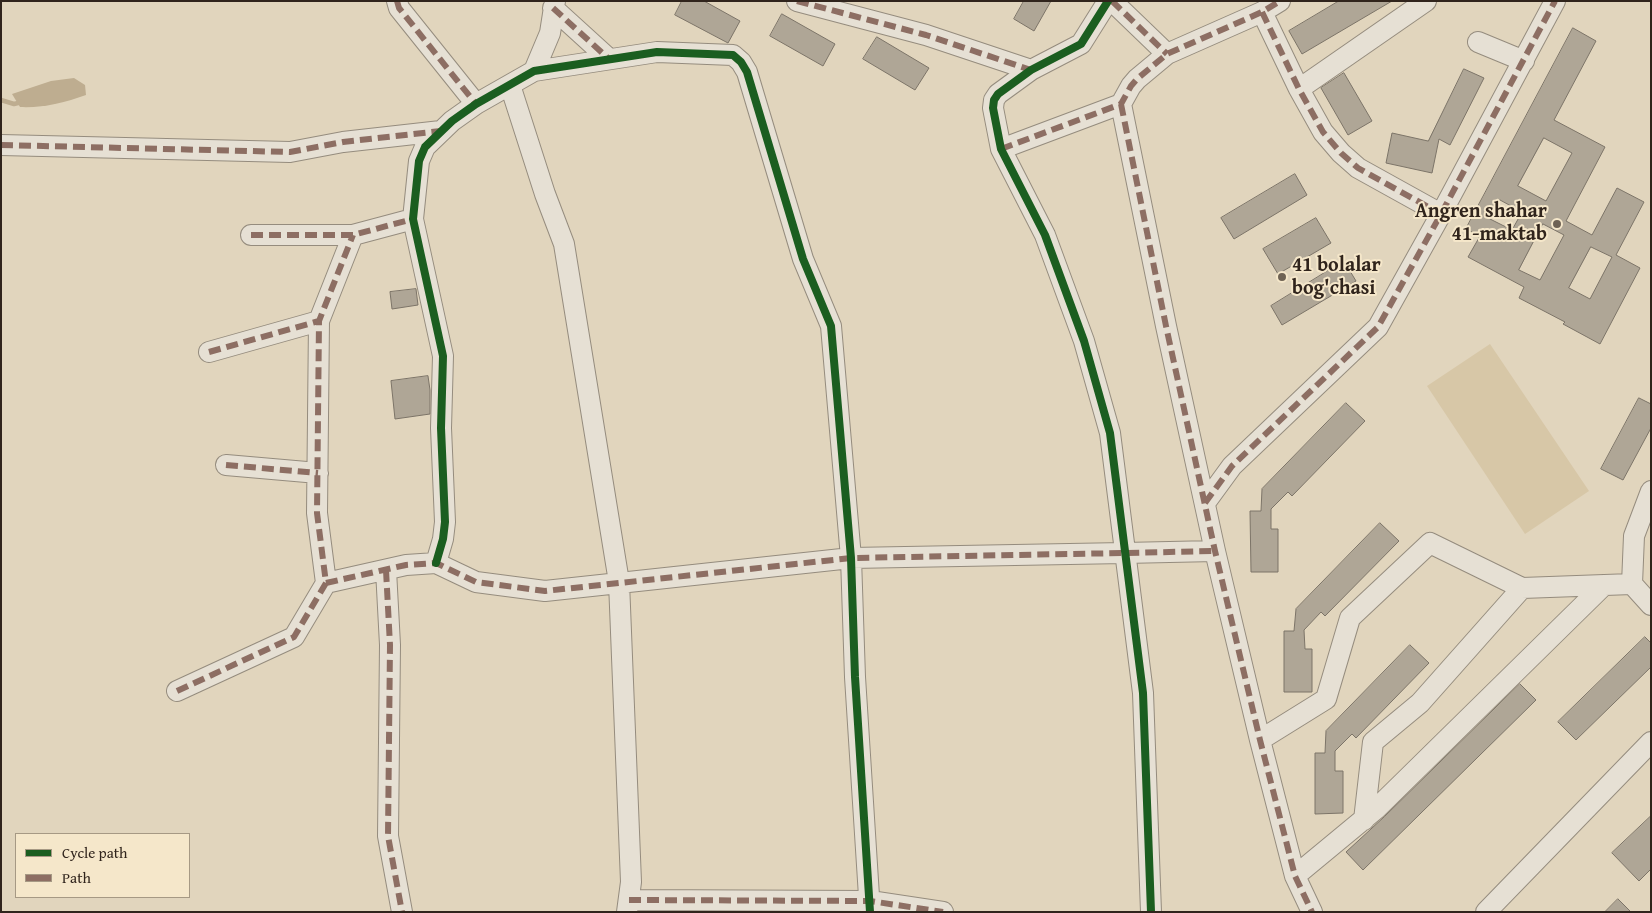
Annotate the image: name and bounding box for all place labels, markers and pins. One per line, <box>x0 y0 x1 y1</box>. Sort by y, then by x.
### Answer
place label: Angren shahar 41-maktab <box>1415 200 1547 247</box>
marker: Angren shahar 41-maktab <box>1551 218 1563 230</box>
place label: 41 bolalar bog'chasi <box>1292 254 1381 301</box>
marker: 41 bolalar bog'chasi <box>1276 271 1288 283</box>

